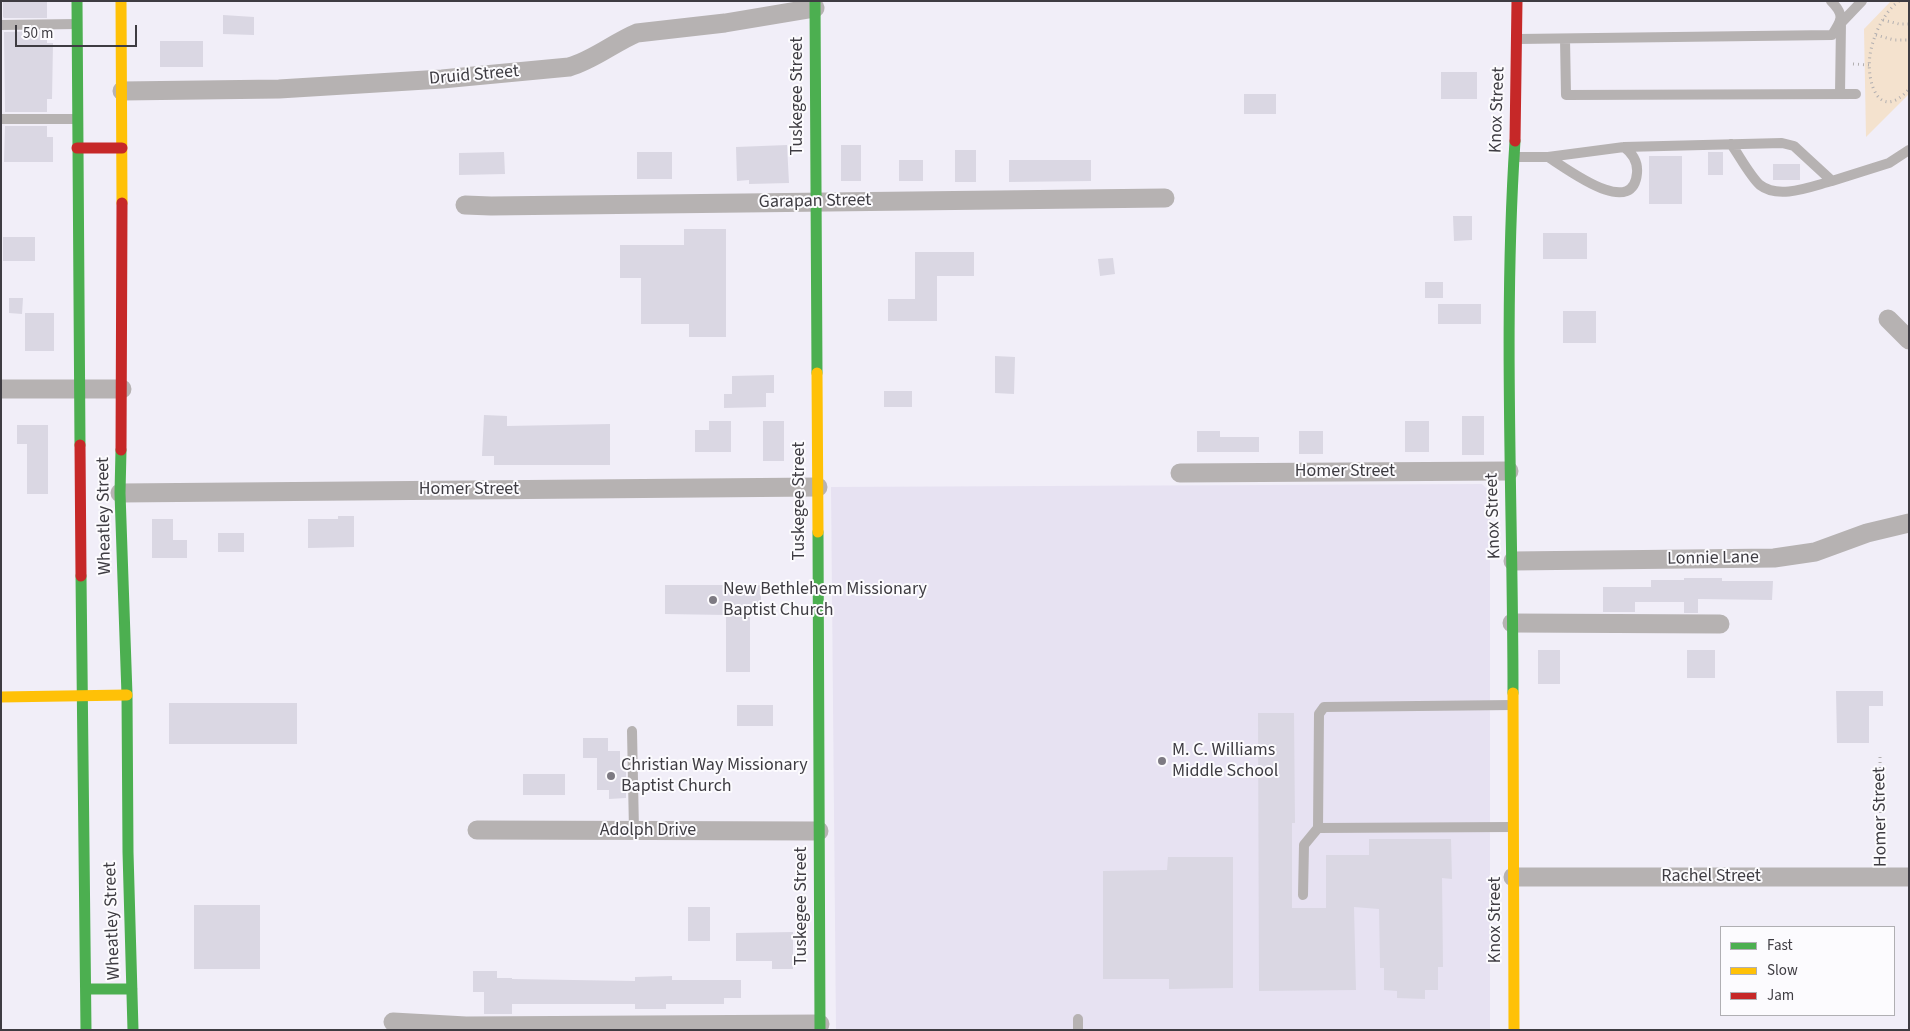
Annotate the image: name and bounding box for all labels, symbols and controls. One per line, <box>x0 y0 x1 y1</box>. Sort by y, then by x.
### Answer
scale bar <box>18 15 140 47</box>
text: 50 m <box>23 23 53 44</box>
street label: Tuskegee Street <box>787 37 809 155</box>
street label: Druid Street <box>428 61 520 91</box>
street label: Knox Street <box>1486 66 1510 154</box>
street label: Garapan Street <box>759 190 871 214</box>
street label: Tuskegee Street <box>789 442 811 560</box>
street label: Wheatley Street <box>93 457 117 575</box>
street label: Homer Street <box>1295 461 1395 483</box>
street label: Knox Street <box>1482 472 1506 560</box>
street label: Homer Street <box>419 479 519 501</box>
street label: Lonnie Lane <box>1667 547 1759 571</box>
place label: New Bethlehem Missionary Baptist Church <box>723 579 927 622</box>
marker: New Bethlehem Missionary Baptist Church <box>707 594 719 606</box>
place label: M. C. Williams Middle School <box>1172 740 1278 782</box>
place label: Christian Way Missionary Baptist Church <box>621 755 808 798</box>
marker: M. C. Williams Middle School <box>1156 755 1168 767</box>
street label: Homer Street <box>1869 767 1893 867</box>
marker: Christian Way Missionary Baptist Church <box>605 770 617 782</box>
street label: Adolph Drive <box>600 820 696 842</box>
street label: Tuskegee Street <box>791 847 813 965</box>
street label: Wheatley Street <box>100 862 126 980</box>
street label: Rachel Street <box>1661 866 1761 888</box>
street label: Knox Street <box>1485 877 1507 963</box>
legend <box>1720 926 1895 1016</box>
text: Fast <box>1767 935 1793 956</box>
text: Slow <box>1767 960 1798 981</box>
text: Jam <box>1767 985 1794 1006</box>

